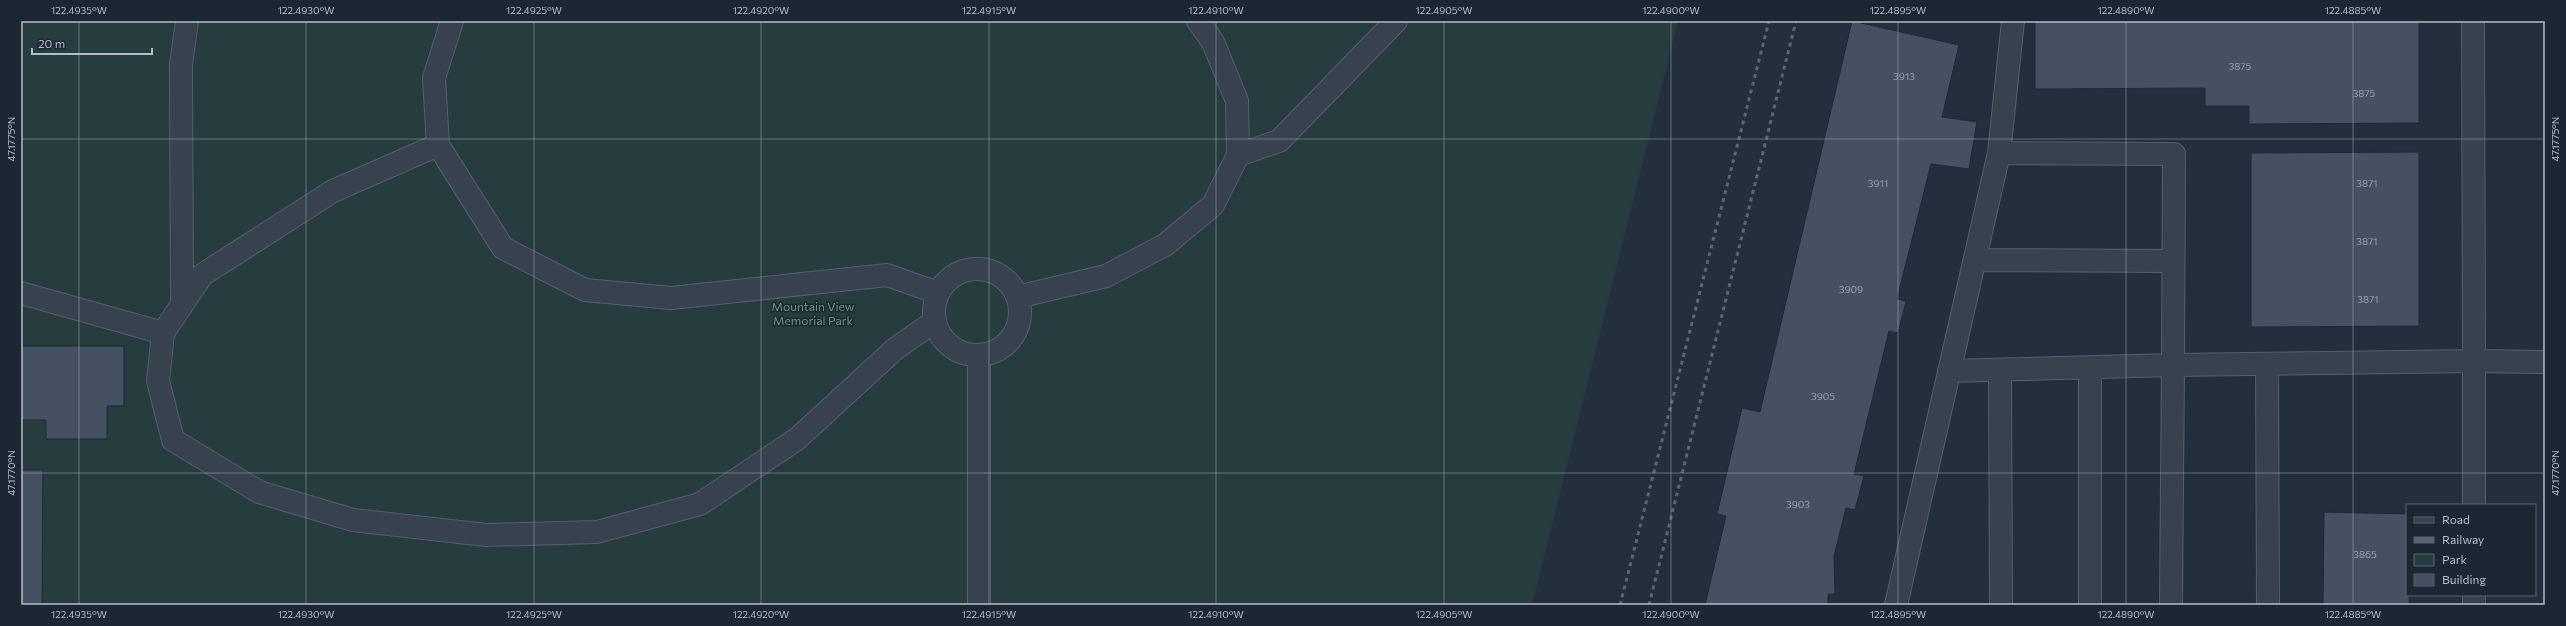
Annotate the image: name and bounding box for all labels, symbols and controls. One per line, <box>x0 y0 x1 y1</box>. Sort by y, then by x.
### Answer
text: 122.4935°W <box>51 4 107 16</box>
text: 122.4930°W <box>278 4 334 16</box>
text: 122.4925°W <box>506 4 562 16</box>
text: 122.4920°W <box>733 4 789 16</box>
text: 122.4915°W <box>962 4 1016 16</box>
text: 122.4910°W <box>1188 4 1244 16</box>
text: 122.4905°W <box>1416 4 1472 16</box>
text: 122.4900°W <box>1642 4 1700 16</box>
text: 122.4895°W <box>1870 4 1926 16</box>
text: 122.4890°W <box>2097 4 2155 16</box>
text: 122.4885°W <box>2325 4 2381 16</box>
scale bar <box>32 30 152 56</box>
text: 20 m <box>38 36 65 50</box>
house number: 3875 <box>2229 60 2252 72</box>
house number: 3913 <box>1893 70 1915 82</box>
house number: 3875 <box>2353 87 2376 99</box>
text: 47.1775°N <box>5 117 17 161</box>
text: 47.1775°N <box>2549 117 2561 161</box>
house number: 3911 <box>1868 177 1888 189</box>
house number: 3871 <box>2356 177 2378 189</box>
house number: 3871 <box>2356 235 2378 247</box>
house number: 3909 <box>1839 283 1863 295</box>
house number: 3871 <box>2357 293 2379 305</box>
park label: Mountain View Memorial Park <box>772 299 855 327</box>
house number: 3905 <box>1811 390 1835 402</box>
text: 47.1770°N <box>5 450 17 496</box>
text: 47.1770°N <box>2549 450 2561 496</box>
house number: 3903 <box>1786 498 1810 510</box>
legend <box>2406 504 2536 596</box>
text: Road <box>2442 512 2470 526</box>
text: Railway <box>2442 532 2484 546</box>
house number: 3865 <box>2353 548 2377 560</box>
text: Park <box>2442 552 2468 566</box>
text: Building <box>2442 572 2486 586</box>
text: 122.4935°W <box>51 608 107 620</box>
text: 122.4930°W <box>278 608 334 620</box>
text: 122.4925°W <box>506 608 562 620</box>
text: 122.4920°W <box>733 608 789 620</box>
text: 122.4915°W <box>962 608 1016 620</box>
text: 122.4910°W <box>1188 608 1244 620</box>
text: 122.4905°W <box>1416 608 1472 620</box>
text: 122.4900°W <box>1642 608 1700 620</box>
text: 122.4895°W <box>1870 608 1926 620</box>
text: 122.4890°W <box>2097 608 2155 620</box>
text: 122.4885°W <box>2325 608 2381 620</box>

